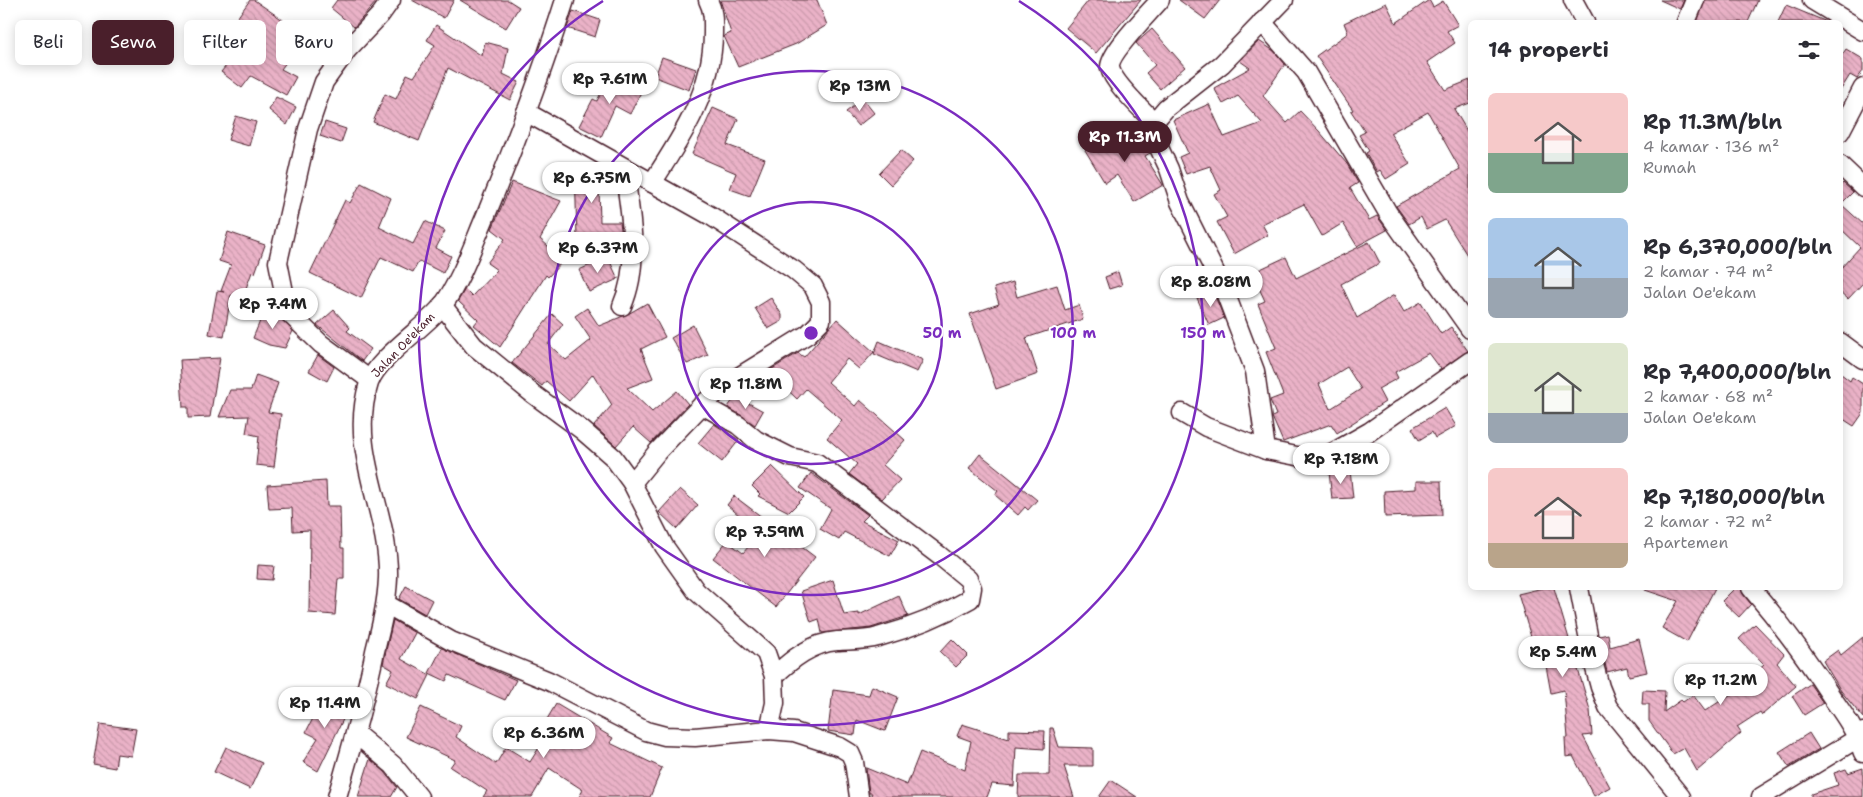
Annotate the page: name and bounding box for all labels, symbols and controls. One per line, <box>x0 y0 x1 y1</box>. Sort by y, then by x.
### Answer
chip: Beli <box>15 20 82 65</box>
chip: Sewa <box>92 20 174 65</box>
chip: Filter <box>184 20 266 65</box>
chip: Baru <box>276 20 352 65</box>
text: 14 properti <box>1488 36 1609 64</box>
icon: filters <box>1795 36 1823 64</box>
pin: Rp 7.61M <box>558 62 662 105</box>
text: Rp 7.61M <box>573 68 647 89</box>
pin: Rp 13M <box>819 70 901 112</box>
text: Rp 13M <box>829 75 891 96</box>
text: Rp 11.3M/bln <box>1643 108 1782 136</box>
icon: home <box>1528 113 1588 173</box>
pin: Rp 11.3M <box>1073 120 1177 163</box>
text: Rp 11.3M <box>1089 126 1161 147</box>
text: 4 kamar · 136 m² <box>1643 136 1779 157</box>
text: Rumah <box>1643 157 1697 178</box>
pin: Rp 6.75M <box>540 162 644 204</box>
text: Rp 6.75M <box>553 167 631 188</box>
pin: Rp 6.37M <box>546 232 650 274</box>
text: Rp 6,370,000/bln <box>1643 233 1832 261</box>
text: Rp 6.37M <box>558 237 638 258</box>
icon: home <box>1528 238 1588 298</box>
text: 2 kamar · 74 m² <box>1643 261 1773 282</box>
pin: Rp 8.08M <box>1159 266 1263 308</box>
text: Rp 8.08M <box>1171 271 1251 292</box>
text: Jalan Oe'ekam <box>1643 282 1756 303</box>
pin: Rp 7.4M <box>227 288 319 330</box>
text: Rp 7.4M <box>239 293 307 314</box>
street label: Jalan Oe'ekam <box>368 309 438 381</box>
text: 50 m <box>923 323 962 343</box>
text: 100 m <box>1050 323 1096 343</box>
text: 150 m <box>1180 323 1226 343</box>
centre of rings <box>802 324 820 342</box>
text: Rp 7,400,000/bln <box>1643 358 1831 386</box>
icon: home <box>1528 363 1588 423</box>
pin: Rp 11.8M <box>694 368 798 410</box>
text: Rp 11.8M <box>710 373 782 394</box>
text: 2 kamar · 68 m² <box>1643 386 1773 407</box>
text: Jalan Oe'ekam <box>1643 407 1756 428</box>
pin: Rp 7.18M <box>1289 442 1393 485</box>
text: Rp 7.18M <box>1304 448 1378 469</box>
text: Rp 7,180,000/bln <box>1643 483 1825 511</box>
icon: home <box>1528 488 1588 548</box>
text: 2 kamar · 72 m² <box>1643 511 1772 532</box>
pin: Rp 7.59M <box>713 516 817 558</box>
text: Rp 7.59M <box>726 521 804 542</box>
text: Apartemen <box>1643 532 1728 553</box>
pin: Rp 5.4M <box>1517 636 1609 678</box>
text: Rp 5.4M <box>1529 641 1597 662</box>
pin: Rp 11.2M <box>1669 664 1773 706</box>
text: Rp 11.2M <box>1685 669 1757 690</box>
pin: Rp 11.4M <box>273 686 377 729</box>
text: Rp 11.4M <box>289 692 361 713</box>
pin: Rp 6.36M <box>492 716 596 759</box>
text: Rp 6.36M <box>504 722 584 743</box>

